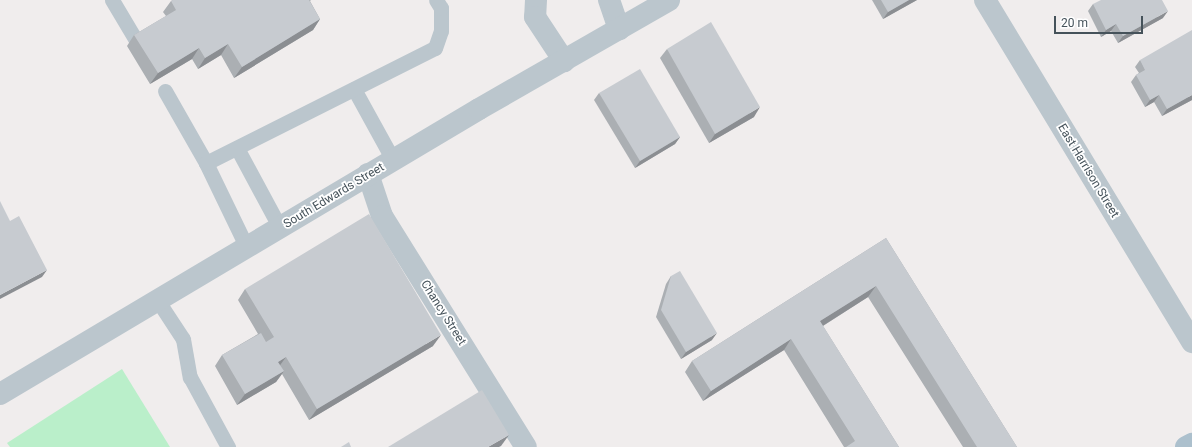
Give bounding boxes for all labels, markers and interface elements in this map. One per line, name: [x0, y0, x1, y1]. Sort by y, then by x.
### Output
scale bar: [1056, 8, 1145, 34]
text: 20 m: [1061, 16, 1088, 30]
street label: East Harrison Street: [1054, 121, 1122, 221]
street label: South Edwards Street: [281, 160, 387, 232]
street label: Chancy Street: [417, 278, 469, 348]

